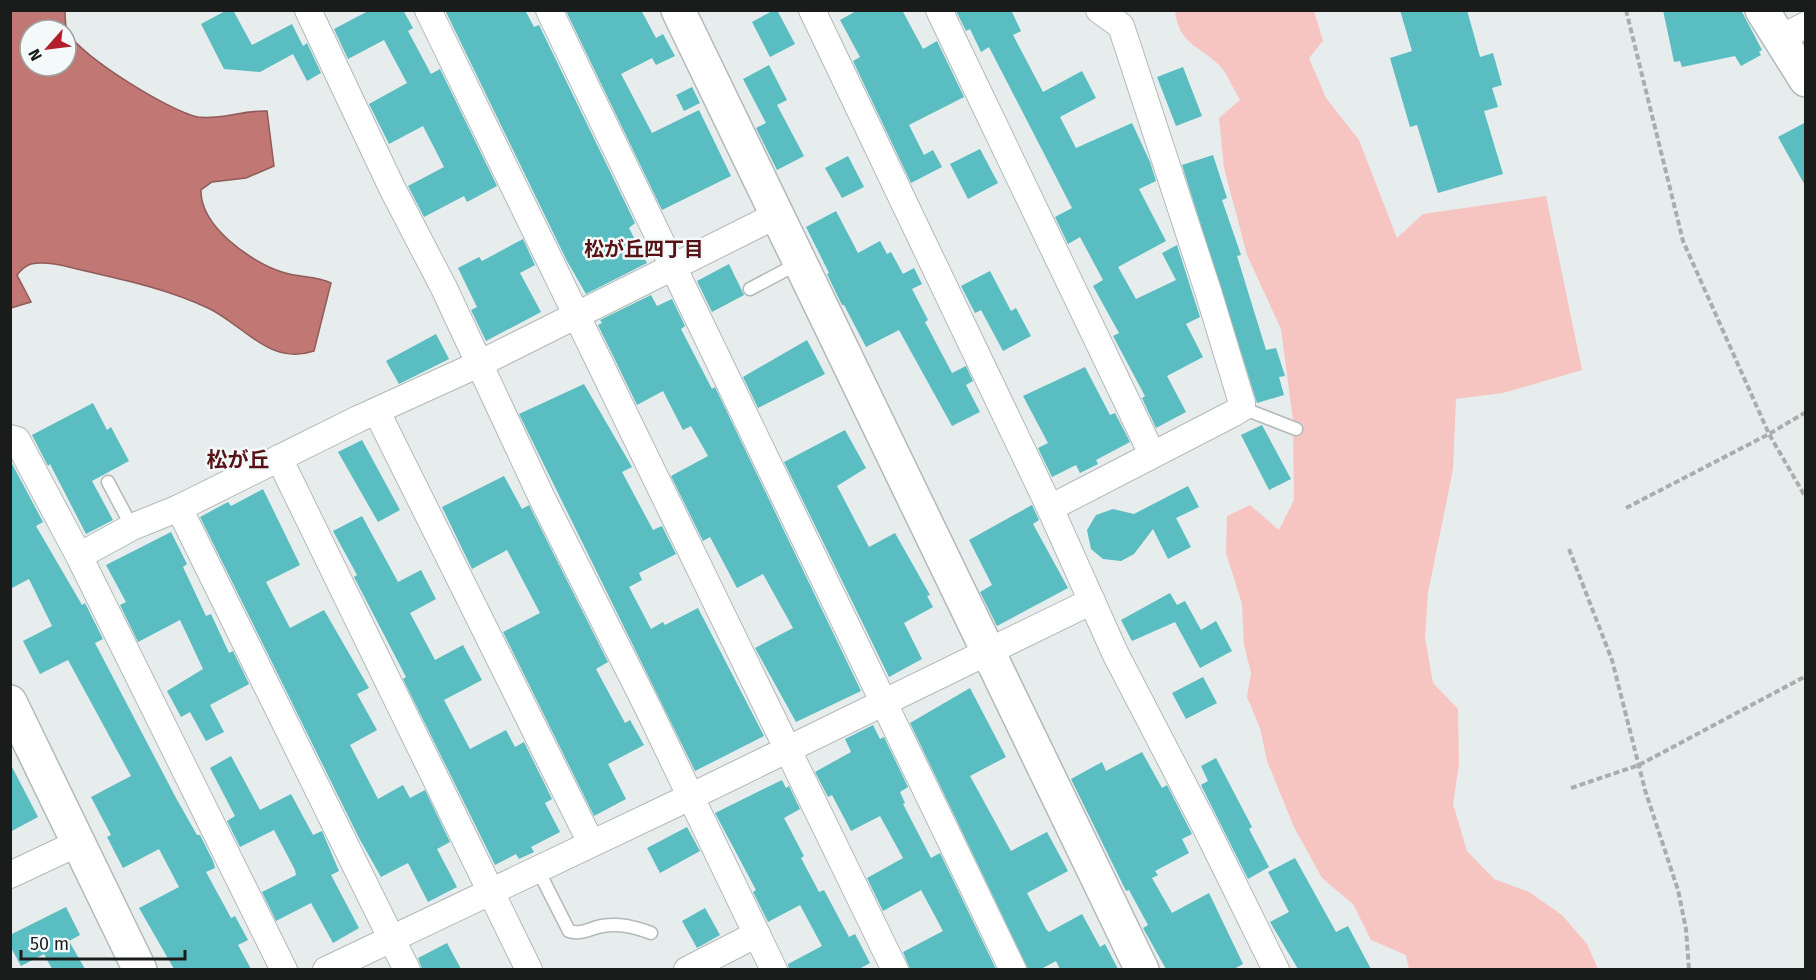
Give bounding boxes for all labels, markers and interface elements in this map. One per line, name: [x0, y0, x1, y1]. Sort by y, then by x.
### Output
north arrow: [18, 18, 78, 78]
text: N: [24, 46, 46, 64]
district label: 松が丘四丁目: [584, 237, 704, 261]
district label: 松が丘: [207, 447, 270, 473]
scale bar: [21, 923, 184, 961]
text: 50 m: [30, 933, 69, 955]

